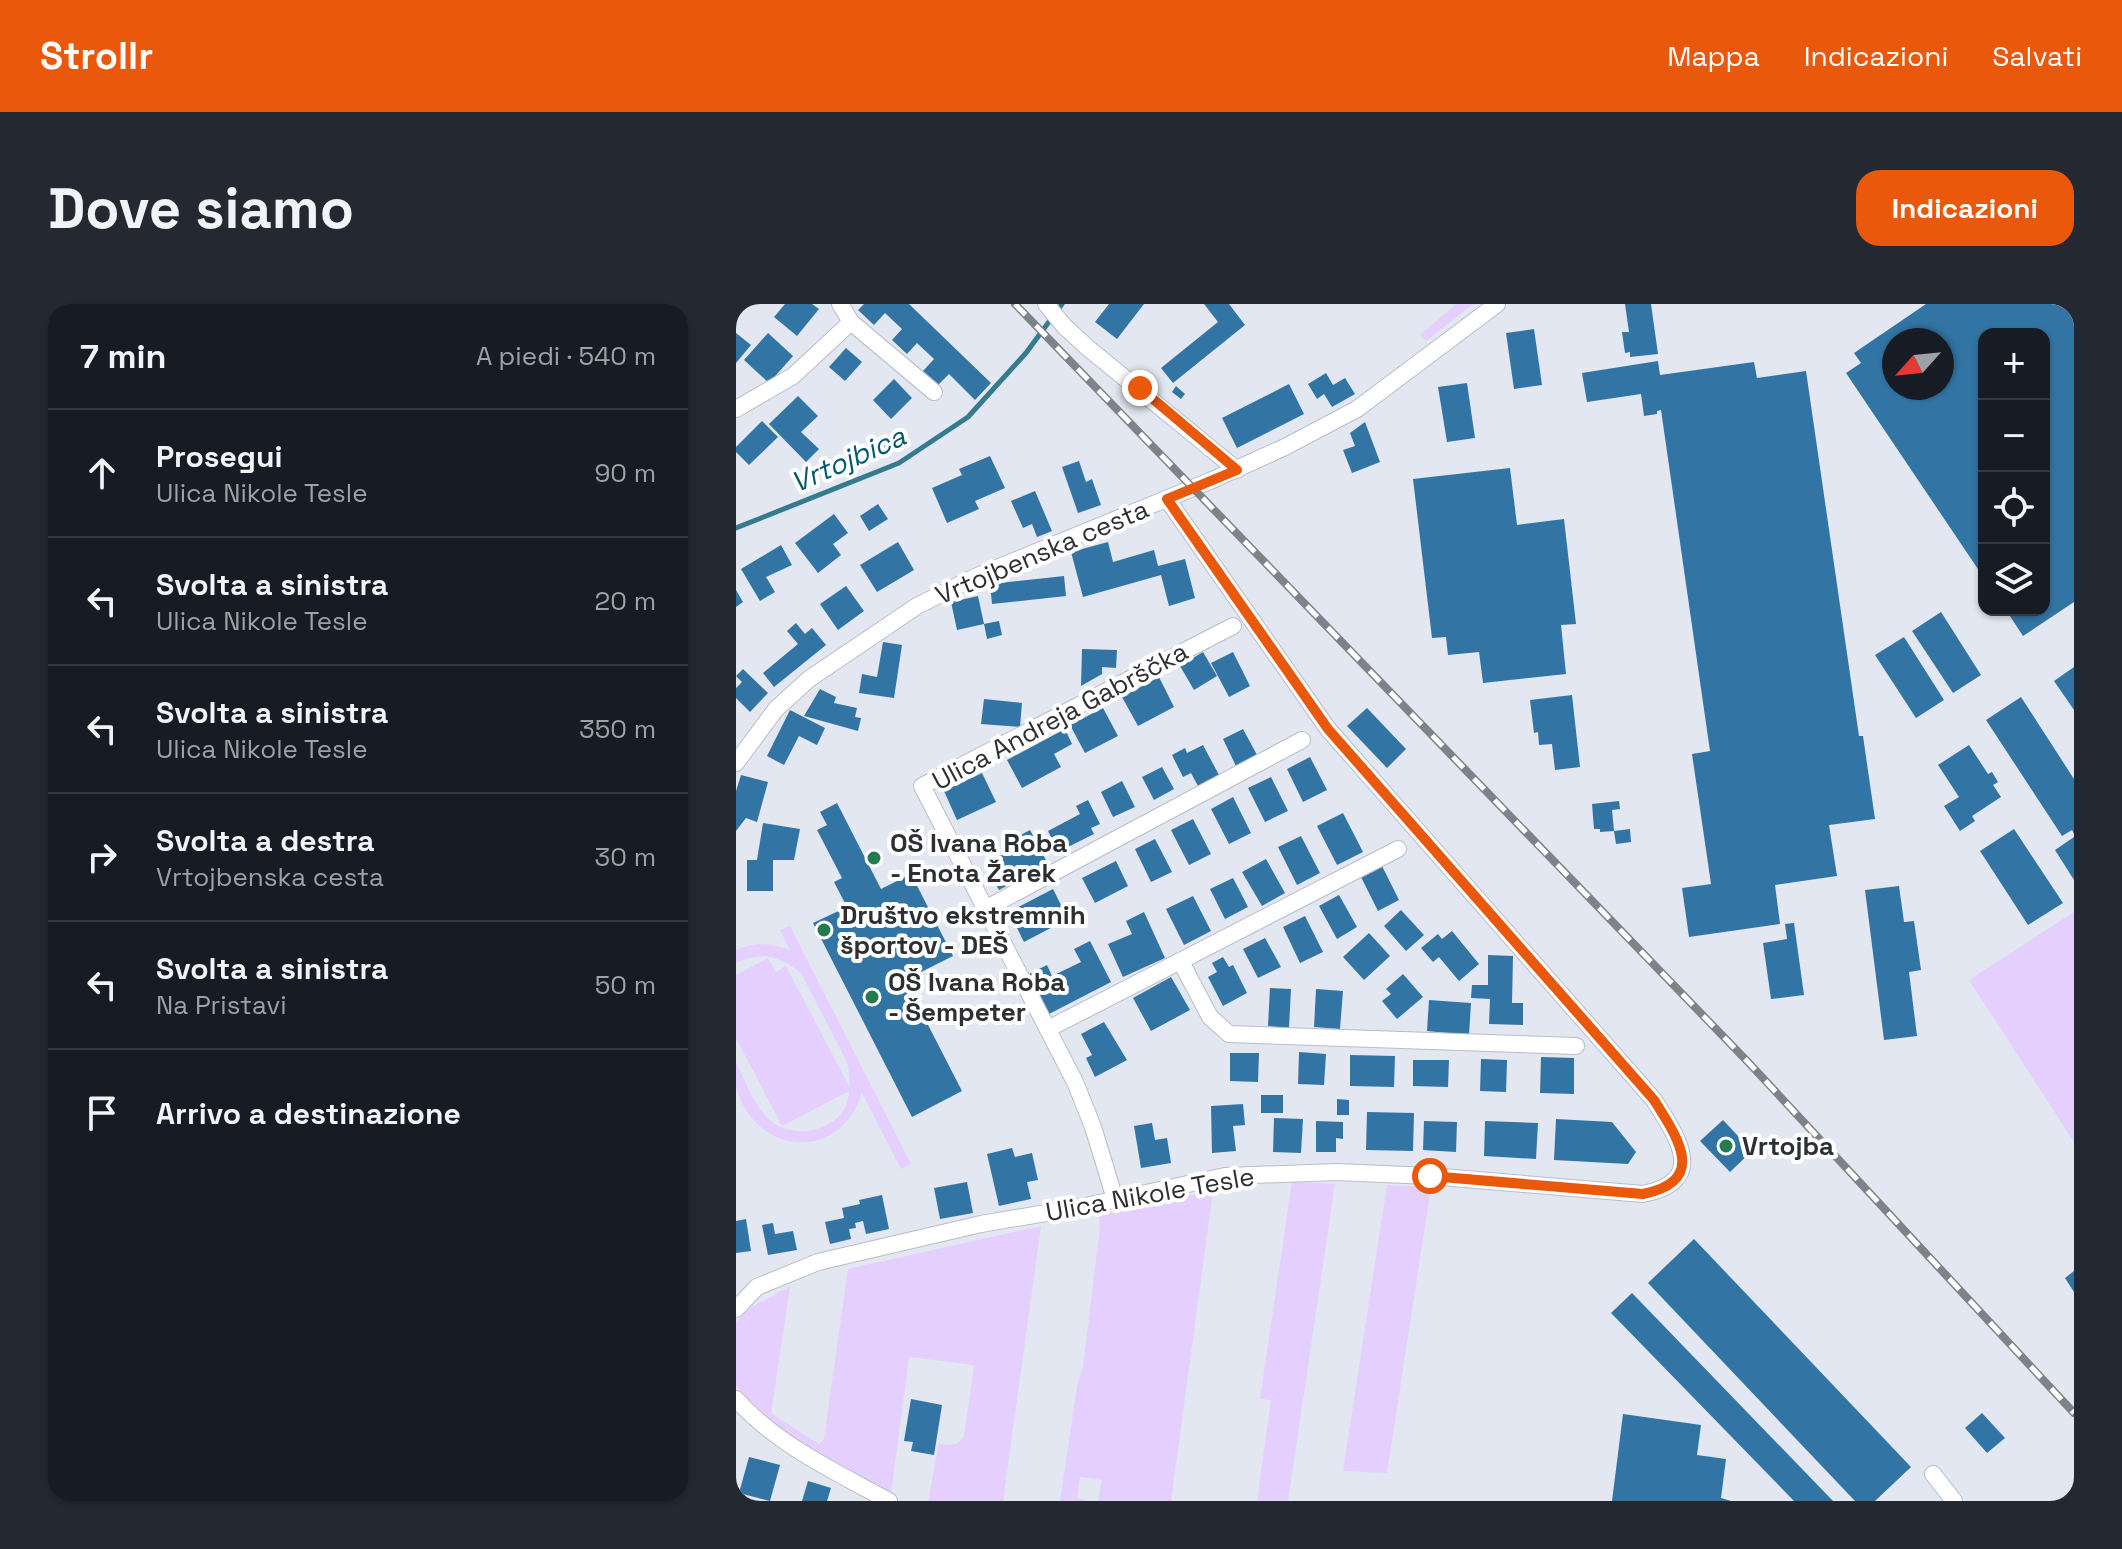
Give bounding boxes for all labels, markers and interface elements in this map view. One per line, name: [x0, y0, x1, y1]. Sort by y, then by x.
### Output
text: Strollr: [40, 32, 153, 80]
text: Mappa: [1667, 38, 1760, 74]
text: Indicazioni: [1804, 38, 1948, 74]
text: Salvati: [1992, 38, 2082, 74]
button: Indicazioni: [1856, 170, 2074, 246]
text: Dove siamo: [48, 173, 354, 244]
north arrow: [1882, 328, 1954, 400]
map controls: [1978, 328, 2050, 616]
button: +: [1978, 328, 2050, 400]
text: 7 min: [80, 335, 167, 378]
text: A piedi · 540 m: [476, 339, 656, 373]
route end: [1122, 370, 1158, 406]
button: −: [1978, 400, 2050, 472]
water label: Vrtojbica: [785, 417, 912, 500]
text: Prosegui: [156, 437, 282, 476]
icon: ahead: [80, 451, 124, 495]
text: 90 m: [594, 456, 656, 490]
button: locate: [1978, 472, 2050, 544]
text: Ulica Nikole Tesle: [156, 476, 368, 510]
street label: Vrtojbenska cesta: [930, 492, 1154, 612]
button: layers: [1978, 544, 2050, 616]
text: Svolta a sinistra: [156, 565, 388, 604]
icon: left: [80, 579, 124, 623]
text: 20 m: [595, 584, 656, 618]
text: Ulica Nikole Tesle: [156, 604, 368, 638]
street label: Ulica Andreja Gabrščka: [926, 634, 1194, 798]
text: Svolta a sinistra: [156, 693, 388, 732]
icon: left: [80, 707, 124, 751]
text: 350 m: [579, 712, 656, 746]
text: Ulica Nikole Tesle: [156, 732, 368, 766]
text: Svolta a destra: [156, 821, 375, 860]
place label: OŠ Ivana Roba - Enota Žarek: [890, 826, 1067, 890]
icon: right: [80, 835, 124, 879]
text: 30 m: [595, 840, 656, 874]
marker: OŠ Ivana Roba - Enota Žarek: [865, 849, 883, 867]
text: Vrtojbenska cesta: [156, 860, 384, 894]
place label: Društvo ekstremnih športov - DEŠ: [840, 898, 1086, 962]
marker: Društvo ekstremnih športov - DEŠ: [815, 921, 833, 939]
text: Svolta a sinistra: [156, 949, 388, 988]
icon: left: [80, 963, 124, 1007]
place label: OŠ Ivana Roba - Šempeter: [888, 965, 1065, 1029]
text: 50 m: [595, 968, 656, 1002]
text: Na Pristavi: [156, 988, 287, 1022]
marker: OŠ Ivana Roba - Šempeter: [863, 988, 881, 1006]
icon: arrive: [80, 1091, 124, 1135]
text: Arrivo a destinazione: [156, 1094, 461, 1133]
place label: Vrtojba: [1742, 1129, 1834, 1163]
marker: Vrtojba: [1717, 1137, 1735, 1155]
route start: [1412, 1158, 1448, 1194]
street label: Ulica Nikole Tesle: [1043, 1159, 1257, 1229]

